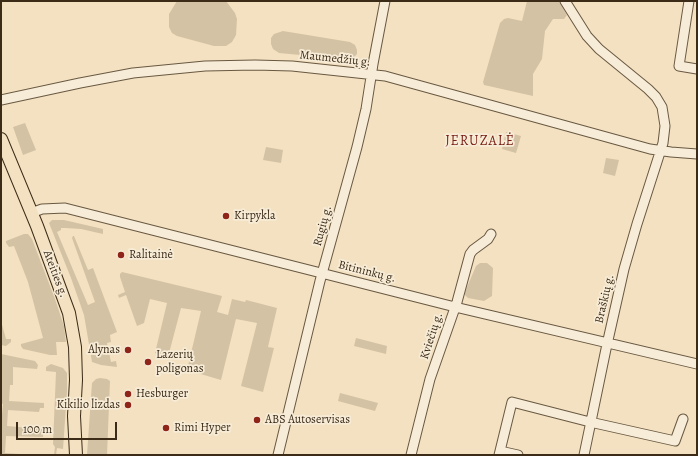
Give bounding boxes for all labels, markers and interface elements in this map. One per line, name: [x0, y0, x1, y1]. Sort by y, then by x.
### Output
street label: Maumedžių g.: [299, 48, 371, 70]
district label: JERUZALĖ: [445, 134, 515, 150]
street label: Rugių g.: [311, 204, 335, 248]
place label: Kirpykla: [234, 209, 275, 223]
marker: Kirpykla: [221, 211, 231, 221]
street label: Ateities g.: [39, 248, 71, 300]
place label: Ralitainė: [129, 248, 173, 262]
marker: Ralitainė: [116, 250, 126, 260]
street label: Bitininkų g.: [337, 258, 397, 286]
street label: Braškių g.: [592, 273, 618, 325]
street label: Kviečių g.: [418, 311, 446, 361]
place label: Alynas: [88, 343, 120, 357]
marker: Alynas: [123, 345, 133, 355]
place label: Lazerių poligonas: [156, 348, 204, 376]
marker: Lazerių poligonas: [143, 357, 153, 367]
place label: Hesburger: [136, 387, 188, 401]
marker: Hesburger: [123, 389, 133, 399]
place label: Kikilio lizdas: [56, 398, 120, 412]
marker: Kikilio lizdas: [123, 400, 133, 410]
place label: ABS Autoservisas: [265, 413, 350, 427]
scale bar: [18, 414, 119, 440]
marker: ABS Autoservisas: [252, 415, 262, 425]
text: 100 m: [23, 421, 52, 437]
place label: Rimi Hyper: [174, 421, 231, 435]
marker: Rimi Hyper: [161, 423, 171, 433]

